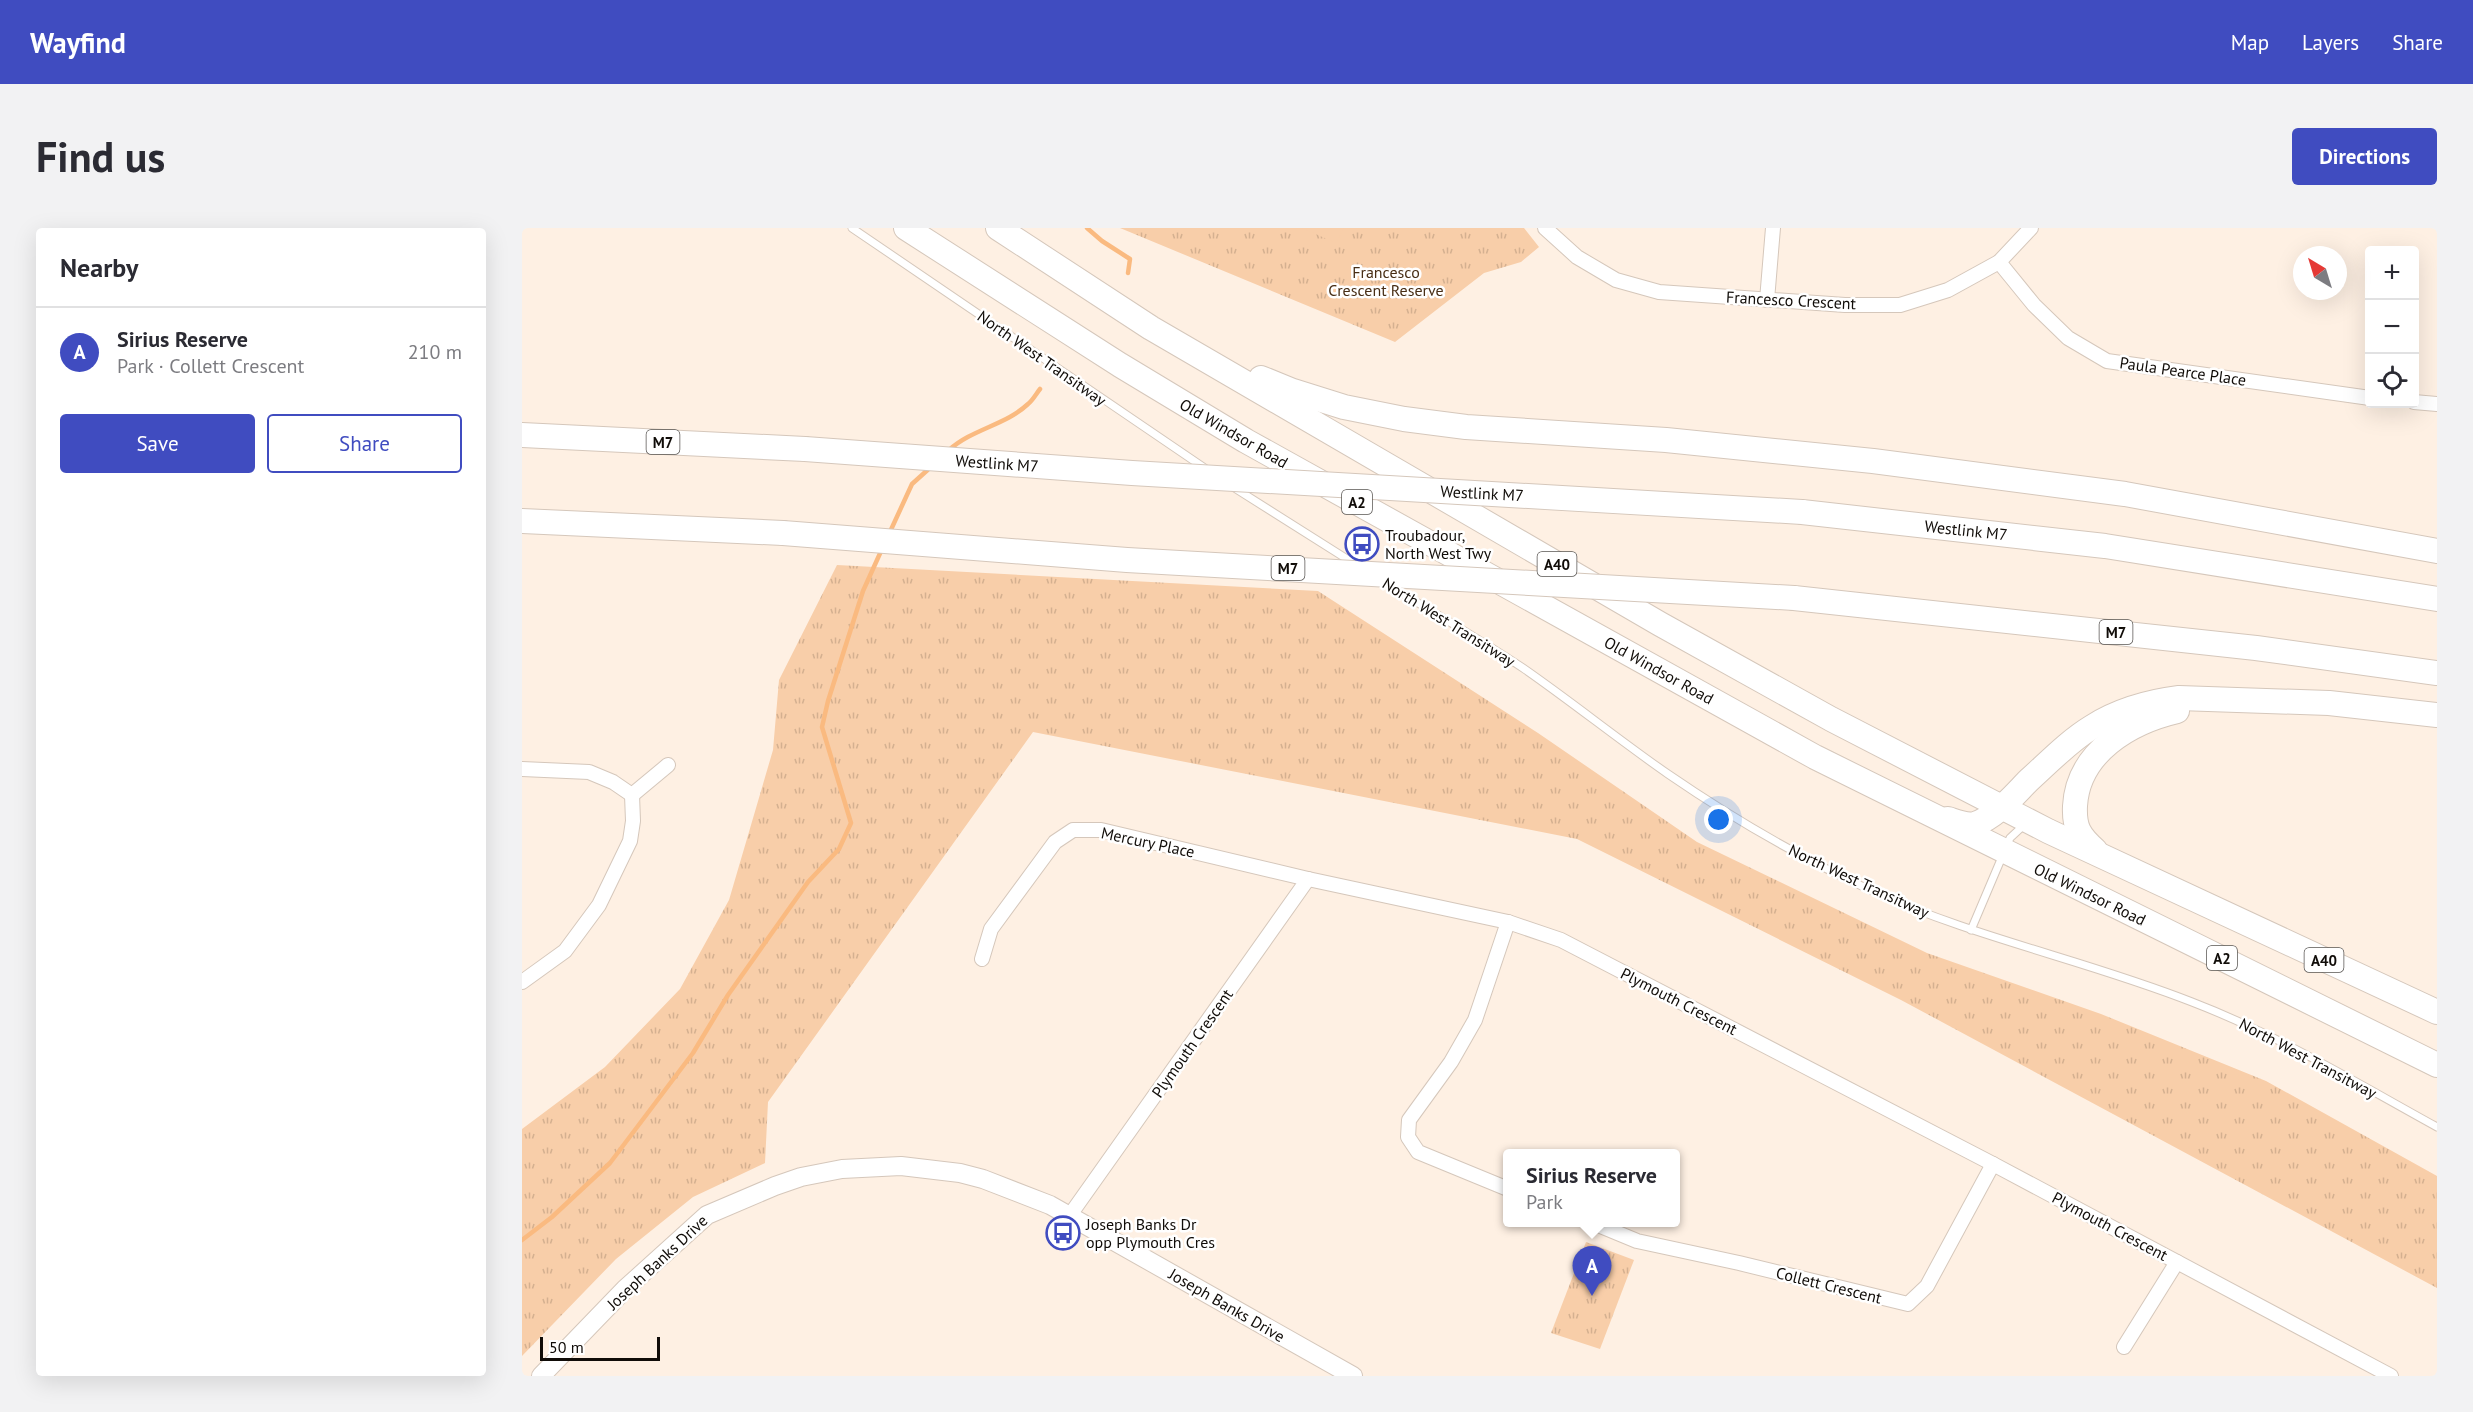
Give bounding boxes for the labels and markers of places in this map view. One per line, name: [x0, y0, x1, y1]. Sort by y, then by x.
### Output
place label: Troubadour, North West Twy: [1385, 525, 1492, 563]
bus stop icon: Troubadour, North West Twy: [1344, 526, 1380, 562]
place label: Joseph Banks Dr opp Plymouth Cres: [1085, 1214, 1215, 1252]
bus stop icon: Joseph Banks Dr opp Plymouth Cres: [1045, 1215, 1081, 1251]
pin: A: [1572, 1246, 1612, 1296]

